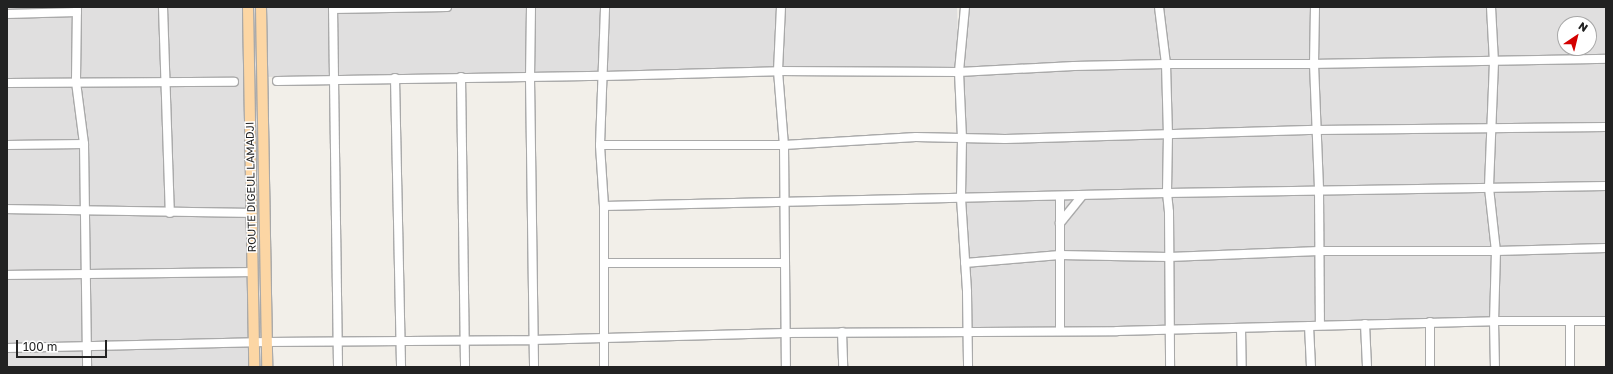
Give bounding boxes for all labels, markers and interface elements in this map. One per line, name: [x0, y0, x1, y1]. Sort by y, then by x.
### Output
north arrow: [1557, 16, 1597, 56]
text: N: [1576, 19, 1591, 34]
street label: ROUTE DIGEUL LAMADJI: [243, 122, 259, 252]
scale bar: [18, 332, 109, 358]
text: 100 m: [23, 339, 57, 354]

